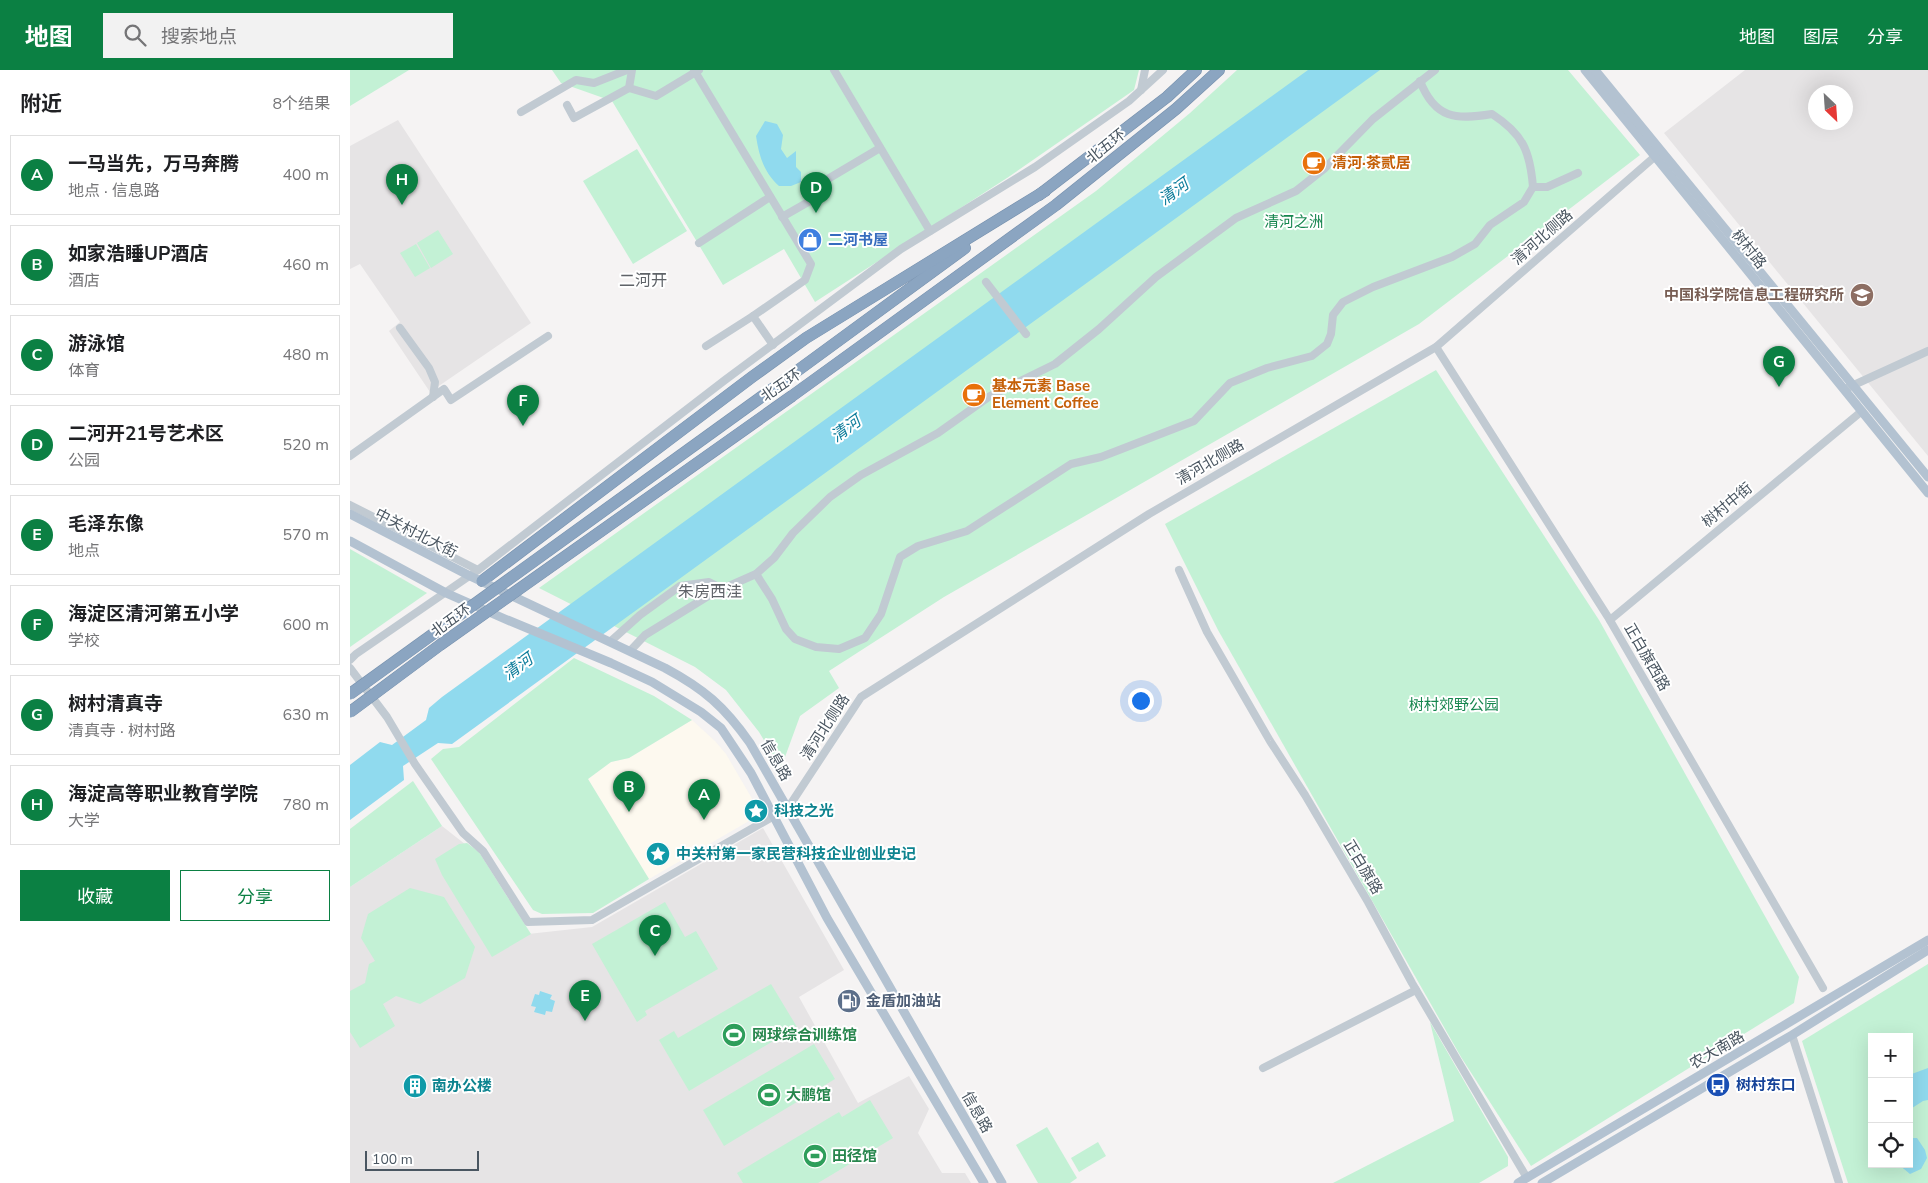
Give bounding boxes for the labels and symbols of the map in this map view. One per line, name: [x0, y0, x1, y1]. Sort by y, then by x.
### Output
north arrow: [1808, 85, 1853, 130]
street label: 北五环: [1082, 124, 1130, 168]
cafe icon: 清河·茶贰居: [1301, 150, 1327, 176]
place label: 清河·茶贰居: [1332, 153, 1411, 173]
pin: H: [386, 164, 418, 205]
pin: D: [800, 172, 832, 213]
water label: 清河: [1155, 172, 1196, 210]
street label: 清河北侧路: [1507, 205, 1577, 269]
park label: 清河之洲: [1264, 212, 1324, 232]
street label: 树村路: [1727, 225, 1771, 273]
shop icon: 二河书屋: [797, 227, 823, 253]
place label: 二河书屋: [828, 230, 888, 250]
district label: 二河开: [619, 270, 667, 292]
school or university icon: 中国科学院信息工程研究所: [1849, 282, 1875, 308]
place label: 中国科学院信息工程研究所: [1664, 285, 1844, 305]
pin: G: [1763, 346, 1795, 387]
street label: 北五环: [757, 364, 805, 406]
place label: 基本元素 Base Element Coffee: [992, 376, 1099, 413]
cafe icon: 基本元素 Base Element Coffee: [961, 382, 987, 408]
pin: F: [507, 385, 539, 426]
water label: 清河: [827, 409, 868, 447]
street label: 清河北侧路: [1173, 435, 1247, 489]
street label: 树村中街: [1698, 478, 1756, 532]
street label: 中关村北大街: [371, 504, 461, 562]
district label: 朱房西洼: [678, 581, 742, 603]
street label: 北五环: [427, 599, 475, 641]
street label: 正白旗西路: [1620, 620, 1674, 694]
water label: 清河: [499, 647, 540, 685]
your location: [1128, 688, 1154, 714]
street label: 清河北侧路: [796, 690, 854, 764]
park label: 树村郊野公园: [1409, 695, 1499, 715]
street label: 信息路: [756, 736, 796, 784]
pin: B: [613, 771, 645, 812]
pin: A: [688, 779, 720, 820]
place icon: 科技之光: [743, 798, 769, 824]
place label: 科技之光: [774, 801, 834, 821]
street label: 正白旗路: [1339, 836, 1387, 898]
place icon: 中关村第一家民营科技企业创业史记: [645, 841, 671, 867]
place label: 中关村第一家民营科技企业创业史记: [676, 844, 916, 864]
pin: C: [639, 915, 671, 956]
pin: E: [569, 980, 601, 1021]
fuel station icon: 金盾加油站: [836, 988, 862, 1014]
place label: 金盾加油站: [866, 991, 941, 1011]
sports icon: 网球综合训练馆: [721, 1022, 747, 1048]
place label: 网球综合训练馆: [752, 1025, 857, 1045]
street label: 农大南路: [1686, 1026, 1748, 1074]
bus stop icon: 树村东口: [1705, 1072, 1731, 1098]
building icon: 南办公楼: [402, 1073, 428, 1099]
place label: 树村东口: [1736, 1075, 1796, 1095]
place label: 南办公楼: [432, 1076, 492, 1096]
sports icon: 大鹏馆: [756, 1082, 782, 1108]
place label: 大鹏馆: [786, 1085, 831, 1105]
street label: 信息路: [957, 1088, 997, 1136]
sports icon: 田径馆: [802, 1143, 828, 1169]
place label: 田径馆: [832, 1146, 877, 1166]
scale bar: [365, 1148, 479, 1171]

